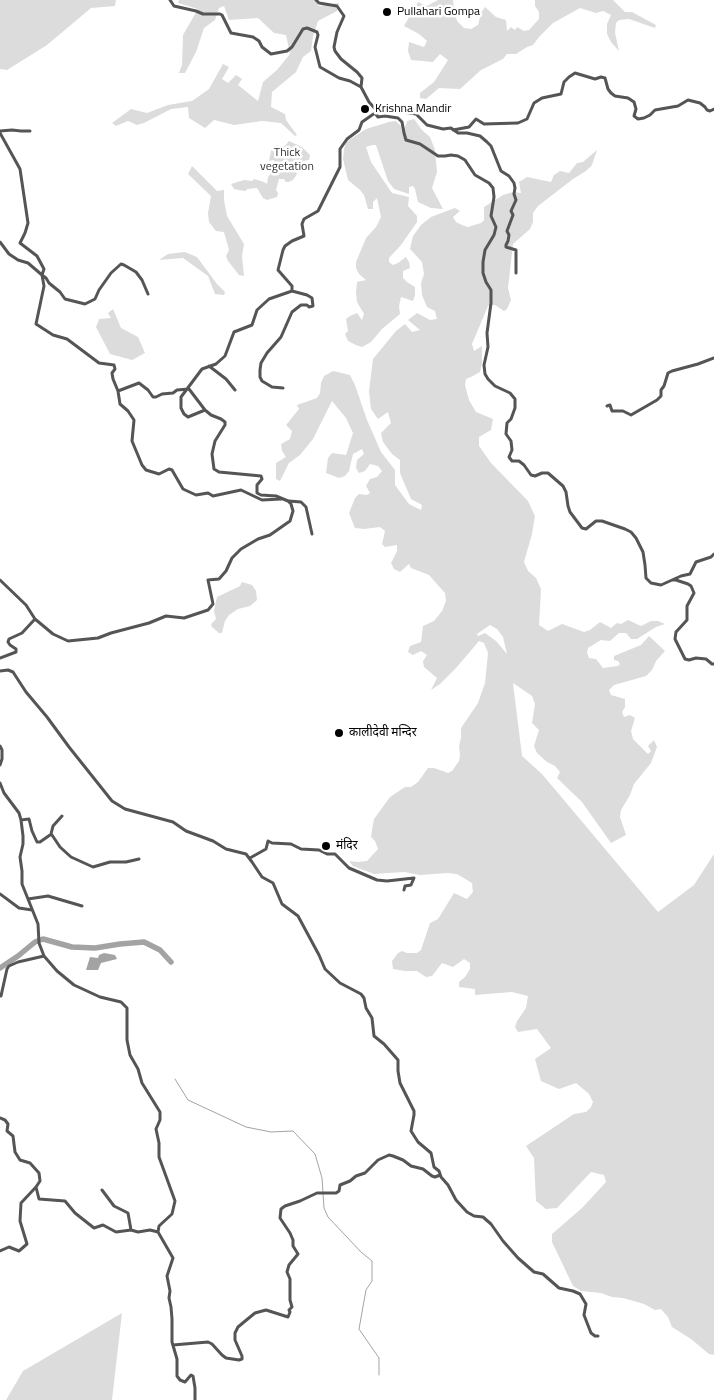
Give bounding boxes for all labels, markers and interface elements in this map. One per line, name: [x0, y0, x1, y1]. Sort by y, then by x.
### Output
place label: Pullahari Gompa: [397, 5, 480, 19]
marker: Pullahari Gompa: [381, 6, 393, 18]
place label: Krishna Mandir: [375, 102, 451, 116]
marker: Krishna Mandir: [359, 103, 371, 115]
park label: Thick vegetation: [260, 146, 314, 174]
place label: कालीदेवी मन्दिर: [349, 726, 417, 740]
marker: कालीदेवी मन्दिर: [333, 727, 345, 739]
place label: मंदिर: [336, 839, 358, 853]
marker: मंदिर: [320, 840, 332, 852]

